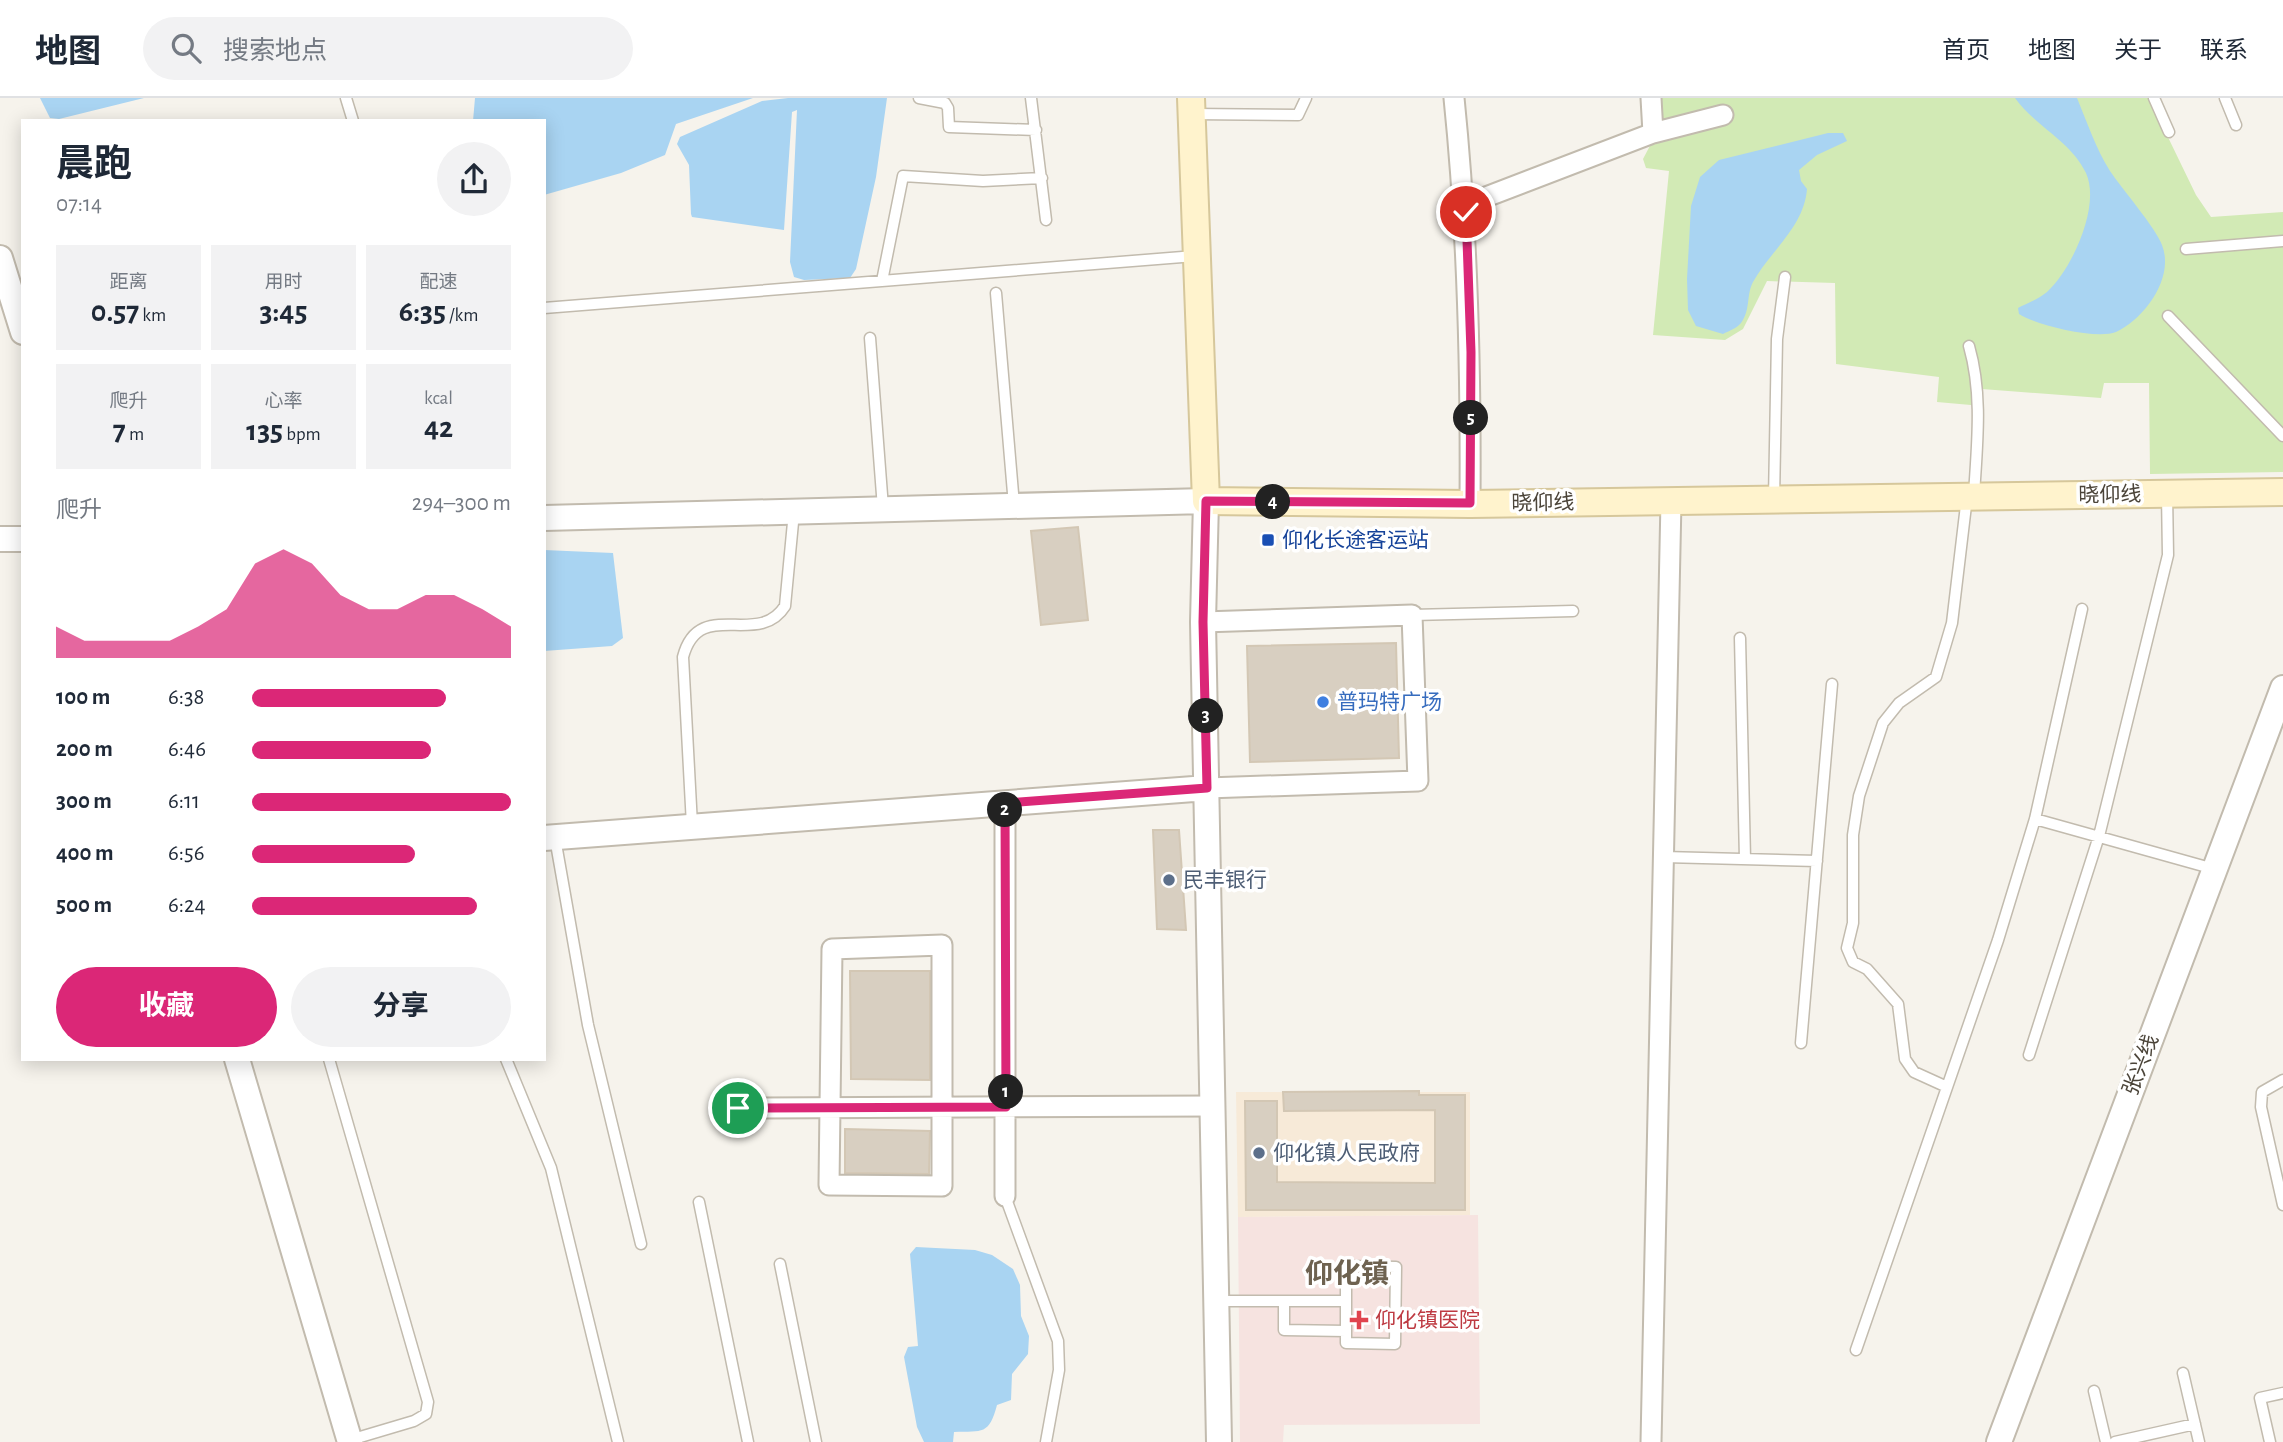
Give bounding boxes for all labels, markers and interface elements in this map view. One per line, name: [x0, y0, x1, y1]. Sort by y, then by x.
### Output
search box: [143, 17, 633, 80]
icon: search: [167, 29, 205, 67]
text: 地图: [35, 36, 101, 69]
text: 搜索地点: [223, 38, 327, 64]
text: 首页: [1942, 39, 1990, 63]
text: 地图: [2028, 39, 2076, 63]
text: 关于: [2114, 39, 2162, 63]
text: 联系: [2200, 39, 2248, 63]
button: share: [437, 142, 511, 216]
text: 晨跑: [56, 146, 132, 184]
pin: [1436, 182, 1496, 242]
text: 07:14: [56, 193, 102, 216]
icon: check: [1447, 193, 1485, 231]
text: 距离: [109, 273, 148, 292]
text: 用时: [264, 273, 303, 292]
text: 配速: [419, 273, 458, 292]
text: 0.57: [91, 297, 139, 327]
text: 3:45: [260, 297, 307, 327]
text: 6:35: [399, 297, 446, 327]
text: km: [139, 306, 166, 325]
text: /km: [446, 306, 478, 325]
text: kcal: [424, 389, 453, 408]
text: 爬升: [109, 392, 148, 411]
text: 心率: [264, 392, 303, 411]
pin: 5: [1454, 400, 1488, 436]
text: 5: [1466, 408, 1475, 427]
text: 42: [424, 413, 453, 443]
text: 7: [113, 416, 126, 446]
text: 135: [246, 416, 283, 446]
text: m: [126, 425, 144, 444]
text: bpm: [283, 425, 321, 444]
street label: 晓仰线: [2078, 483, 2142, 506]
pin: 4: [1256, 484, 1290, 520]
street label: 晓仰线: [1511, 491, 1575, 514]
text: 294–300 m: [412, 492, 511, 515]
text: 4: [1268, 492, 1277, 511]
text: 爬升: [56, 499, 102, 522]
place label: 仰化长途客运站: [1282, 528, 1429, 551]
marker: 仰化长途客运站: [1260, 532, 1276, 548]
text: 100 m: [56, 686, 110, 709]
text: 6:38: [168, 686, 204, 709]
place label: 普玛特广场: [1337, 691, 1442, 713]
marker: 普玛特广场: [1315, 694, 1331, 710]
pin: 3: [1188, 698, 1224, 734]
text: 3: [1201, 706, 1210, 725]
text: 200 m: [56, 738, 113, 761]
text: 6:46: [168, 738, 206, 761]
text: 300 m: [56, 790, 112, 813]
text: 6:11: [168, 790, 200, 813]
pin: 2: [988, 792, 1023, 828]
text: 2: [1000, 800, 1009, 819]
text: 400 m: [56, 842, 114, 865]
text: 6:56: [168, 842, 205, 865]
place label: 民丰银行: [1183, 869, 1267, 891]
marker: 民丰银行: [1161, 872, 1177, 888]
text: 500 m: [56, 894, 112, 917]
text: 6:24: [168, 894, 206, 917]
button: 收藏: [56, 967, 277, 1047]
button: 分享: [291, 967, 511, 1047]
street label: 张兴线: [2119, 1031, 2162, 1098]
pin: 1: [988, 1074, 1024, 1110]
pin: [708, 1078, 768, 1138]
text: 1: [1002, 1082, 1009, 1101]
icon: arrive: [719, 1089, 757, 1127]
place label: 仰化镇人民政府: [1273, 1142, 1420, 1164]
marker: 仰化镇人民政府: [1251, 1145, 1267, 1161]
district label: 仰化镇: [1305, 1259, 1389, 1289]
place label: 仰化镇医院: [1375, 1309, 1480, 1331]
marker: 仰化镇医院: [1349, 1310, 1369, 1330]

